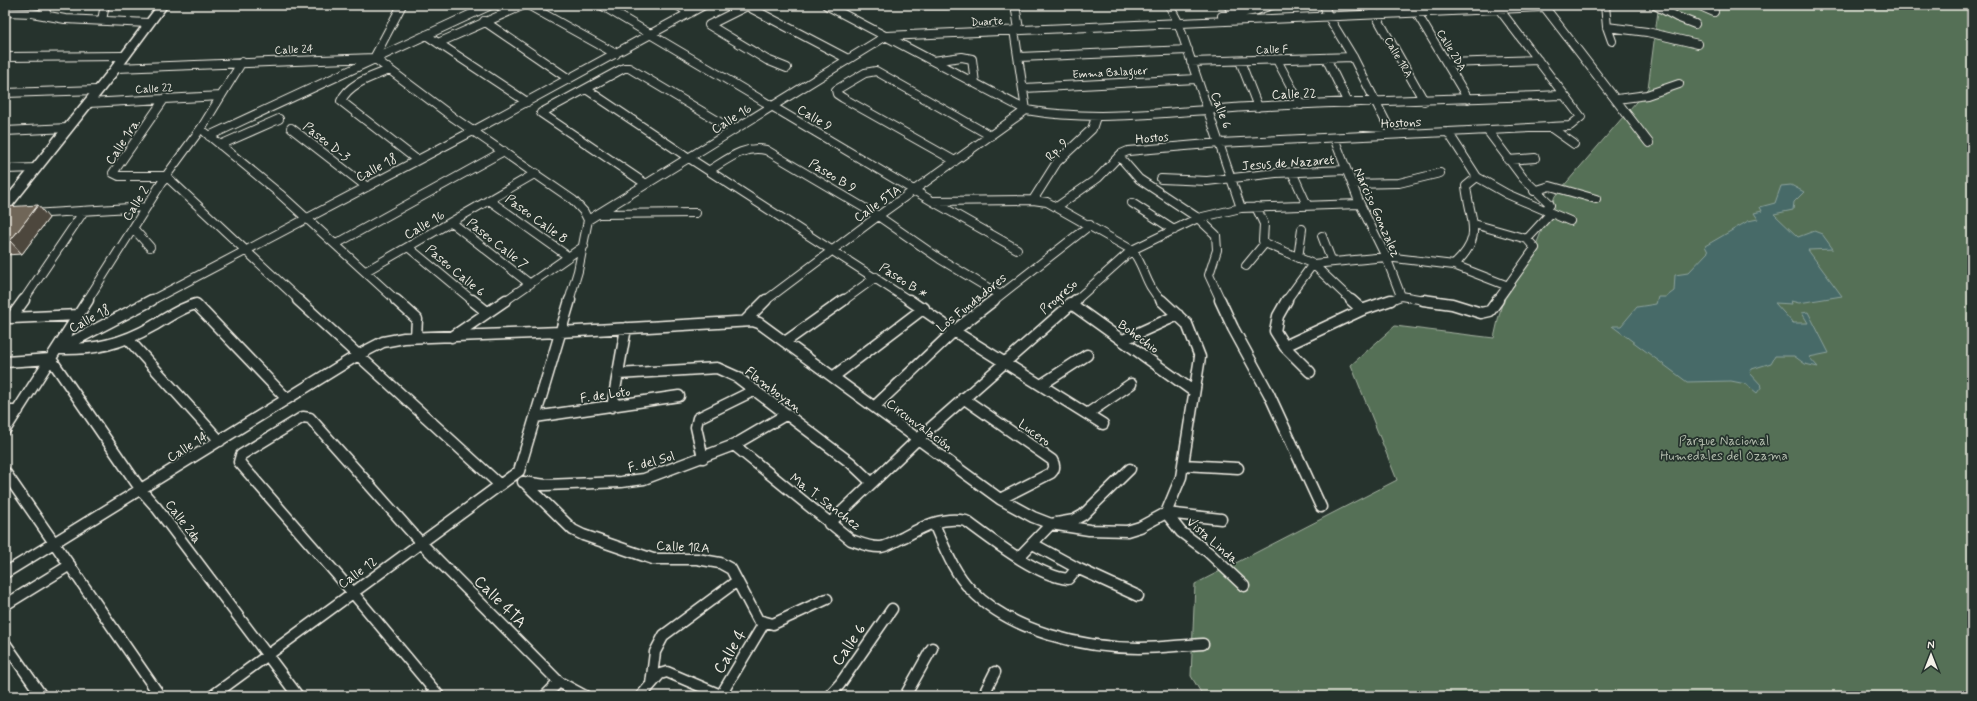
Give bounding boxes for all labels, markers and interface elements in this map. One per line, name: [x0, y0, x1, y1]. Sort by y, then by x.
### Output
street label: Duarte: [970, 14, 1004, 30]
street label: Calle 2DA: [1433, 27, 1469, 74]
street label: Calle 1RA: [1381, 34, 1415, 81]
street label: Calle 24: [274, 42, 314, 58]
street label: Calle F: [1256, 42, 1289, 58]
street label: Emma Balaguer: [1072, 64, 1149, 84]
street label: Calle 22: [135, 81, 173, 97]
street label: Calle 22: [1271, 85, 1317, 104]
street label: Calle 6: [1206, 90, 1235, 132]
street label: Calle 16: [708, 100, 755, 138]
street label: Calle 9: [794, 101, 835, 135]
street label: Hostons: [1380, 114, 1422, 133]
street label: Calle 1ra.: [102, 115, 145, 168]
street label: Paseo D-3: [299, 119, 353, 166]
street label: Hostos: [1135, 129, 1170, 148]
street label: Rp. 9: [1042, 135, 1072, 165]
street label: Calle 18: [353, 150, 400, 186]
street label: Jesus de Nazaret: [1241, 152, 1335, 175]
street label: Paseo B 9: [805, 156, 859, 197]
street label: Narciso Gonzalez: [1349, 165, 1404, 260]
street label: Calle 5TA: [851, 182, 905, 227]
street label: Calle 2: [119, 183, 154, 224]
street label: Paseo Calle 8: [502, 191, 571, 248]
street label: Calle 16: [401, 207, 448, 244]
street label: Paseo Calle 7: [463, 215, 531, 274]
street label: Paseo Calle 6: [422, 241, 488, 301]
street label: Paseo B *: [876, 259, 930, 303]
street label: Los Fundadores: [933, 270, 1011, 337]
street label: Progreso: [1036, 276, 1082, 318]
street label: Calle 18: [66, 301, 113, 337]
street label: Bohechio: [1114, 316, 1162, 358]
street label: Flamboyan: [741, 363, 805, 417]
street label: F. de Loto: [579, 384, 631, 407]
street label: Circunvalación: [882, 395, 956, 455]
street label: Lucero: [1015, 416, 1054, 450]
street label: Calle 14: [164, 428, 212, 466]
park label: Parque Nacional Humedales del Ozama: [1660, 433, 1788, 465]
street label: F. del Sol: [626, 448, 677, 477]
street label: Ma. T. Sanchez: [786, 470, 865, 535]
street label: Calle 2da: [161, 497, 205, 547]
street label: Vista Linda: [1183, 514, 1242, 568]
street label: Calle 1RA: [656, 538, 710, 557]
street label: Calle 12: [335, 553, 381, 593]
street label: Calle 4TA: [469, 571, 531, 633]
street label: Calle 6: [827, 620, 871, 670]
street label: Calle 4: [709, 626, 752, 678]
north arrow: [1911, 635, 1951, 675]
text: N: [1927, 639, 1935, 653]

